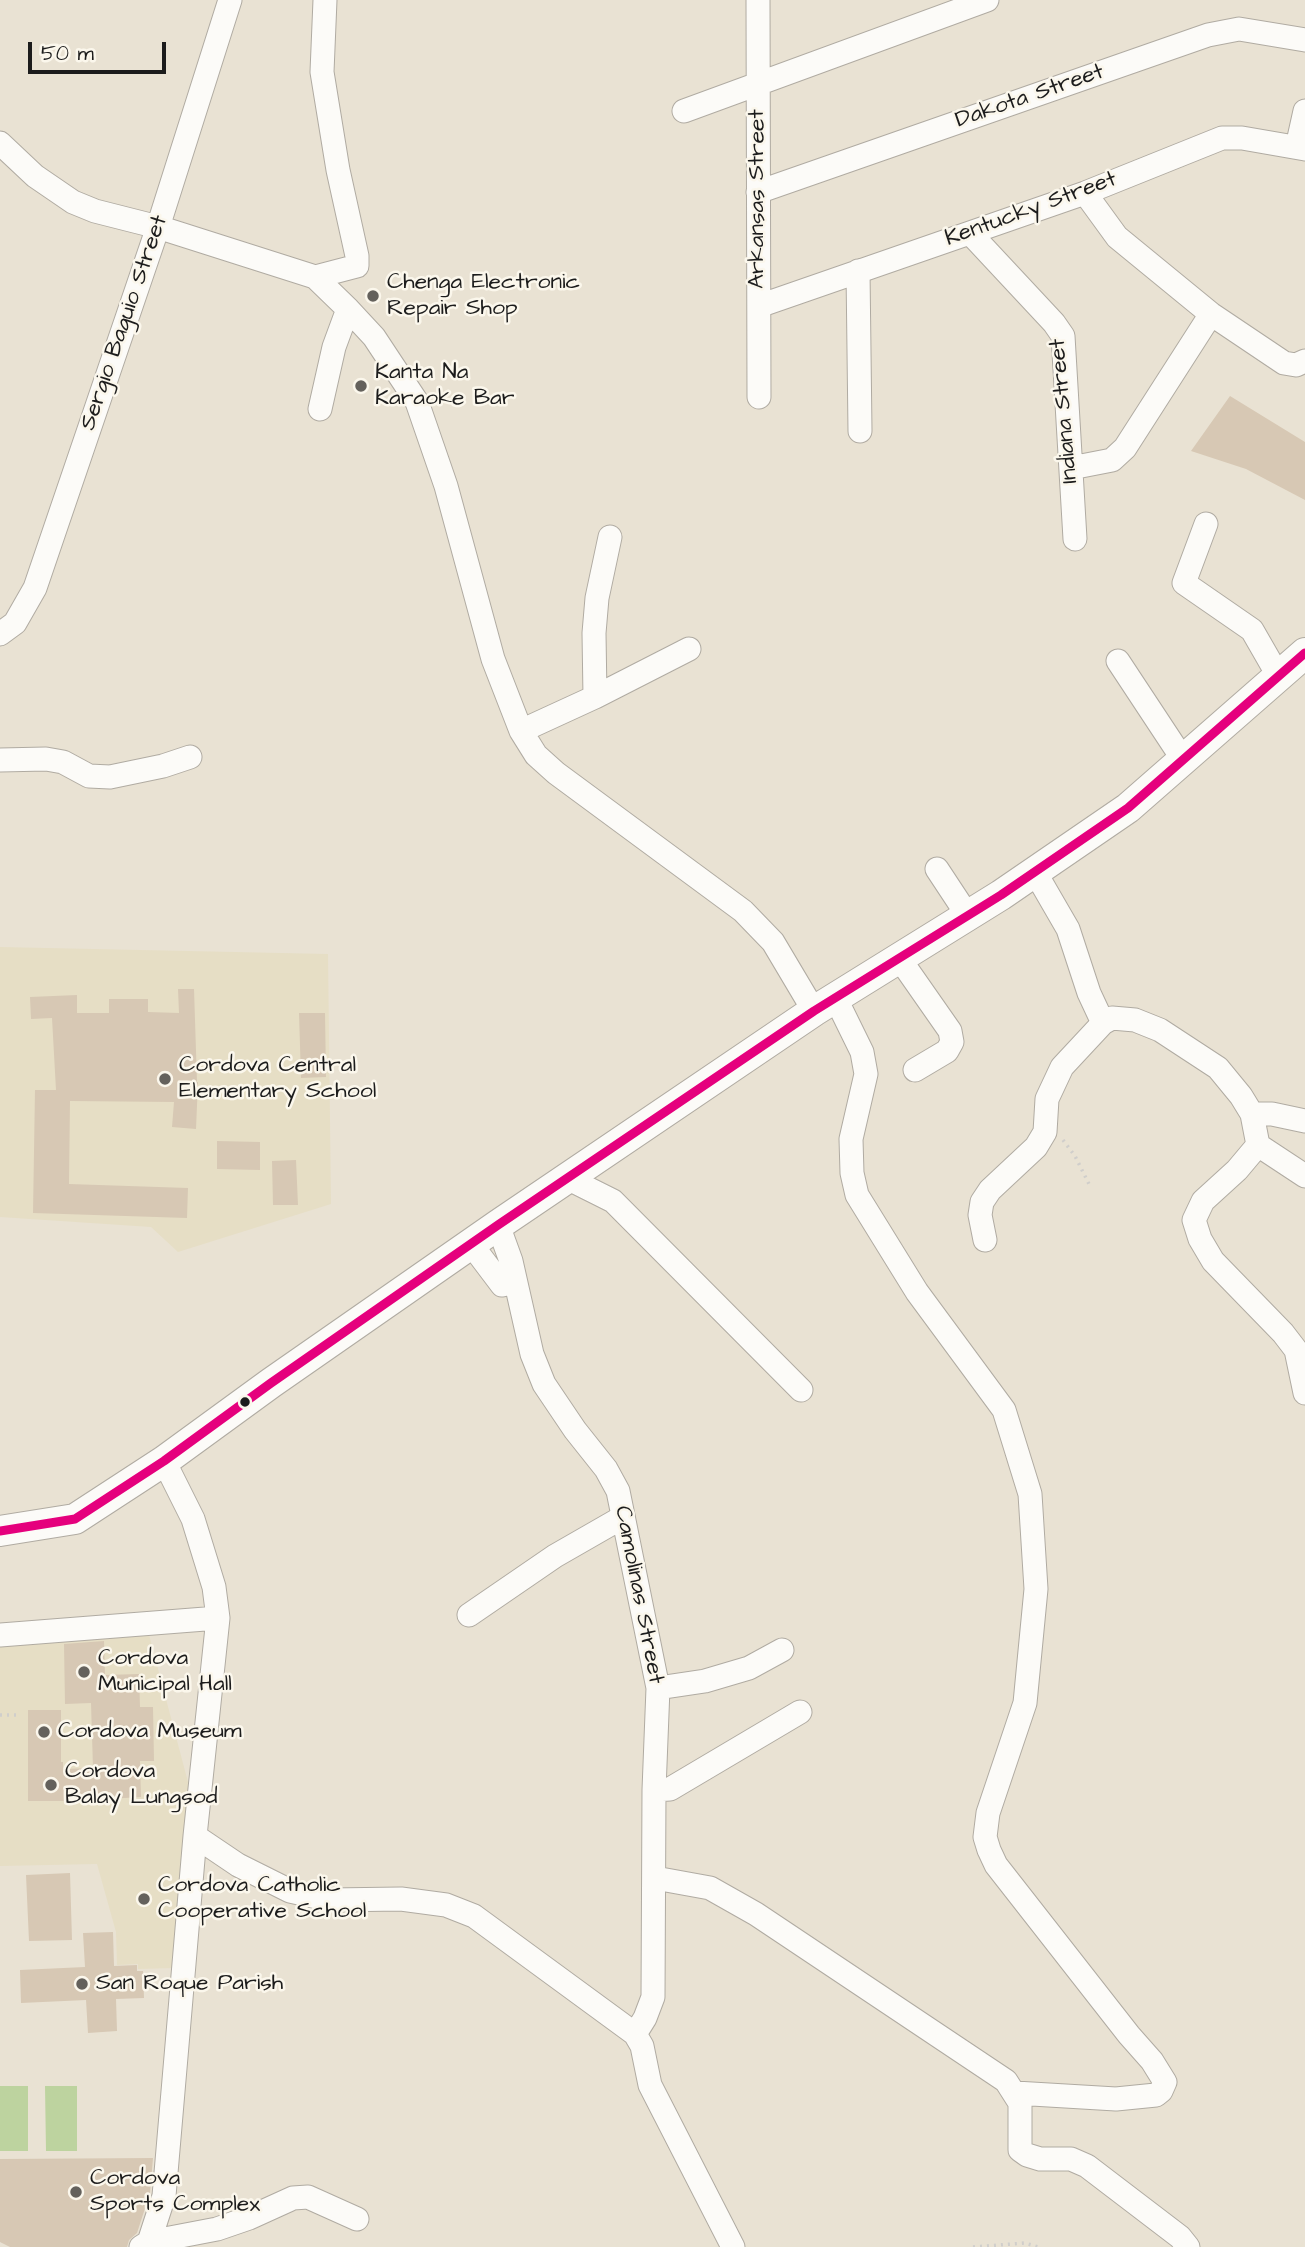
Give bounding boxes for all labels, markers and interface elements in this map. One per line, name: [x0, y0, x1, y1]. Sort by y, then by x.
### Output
scale bar: [32, 28, 170, 72]
text: 50 m: [41, 39, 94, 68]
street label: Dakota Street: [952, 59, 1108, 135]
street label: Arkansas Street: [744, 109, 772, 289]
street label: Kentucky Street: [942, 166, 1120, 254]
street label: Sergio Baguio Street: [75, 212, 175, 434]
place label: Chenga Electronic Repair Shop: [387, 269, 580, 323]
marker: Chenga Electronic Repair Shop: [365, 288, 381, 304]
street label: Indiana Street: [1045, 337, 1085, 485]
place label: Kanta Na Karaoke Bar: [375, 359, 514, 413]
marker: Kanta Na Karaoke Bar: [353, 378, 369, 394]
place label: Cordova Central Elementary School: [179, 1052, 376, 1106]
marker: Cordova Central Elementary School: [157, 1071, 173, 1087]
unlabelled marker: [238, 1395, 252, 1409]
street label: Camolinas Street: [607, 1504, 669, 1686]
place label: Cordova Municipal Hall: [98, 1645, 232, 1699]
marker: Cordova Municipal Hall: [76, 1664, 92, 1680]
place label: Cordova Museum: [58, 1718, 242, 1746]
marker: Cordova Museum: [36, 1724, 52, 1740]
place label: Cordova Balay Lungsod: [65, 1758, 217, 1812]
marker: Cordova Balay Lungsod: [43, 1777, 59, 1793]
place label: Cordova Catholic Cooperative School: [158, 1872, 366, 1926]
marker: Cordova Catholic Cooperative School: [136, 1891, 152, 1907]
place label: San Roque Parish: [96, 1970, 283, 1998]
marker: San Roque Parish: [74, 1976, 90, 1992]
place label: Cordova Sports Complex: [90, 2165, 260, 2219]
marker: Cordova Sports Complex: [68, 2184, 84, 2200]

